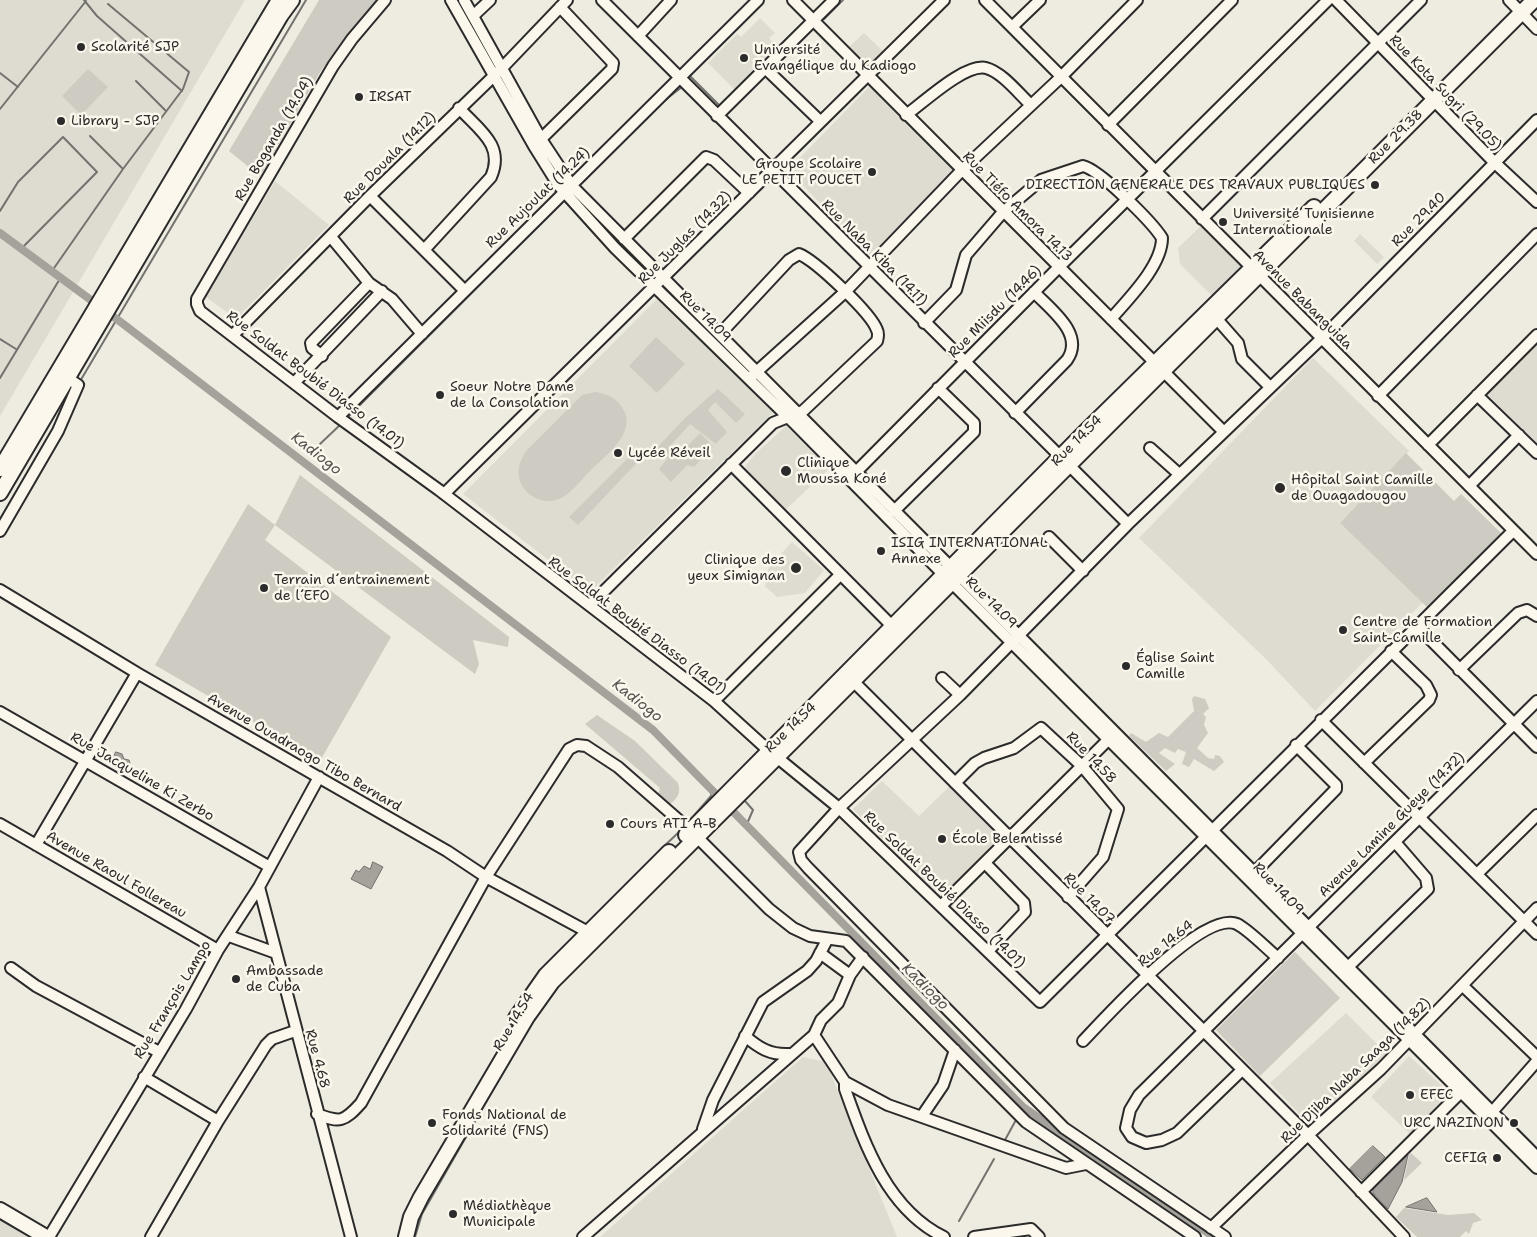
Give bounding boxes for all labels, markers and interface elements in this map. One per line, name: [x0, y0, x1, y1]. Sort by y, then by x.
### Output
street label: Rue Kota Sugri (29.05): [1385, 32, 1505, 154]
place label: Scolarité SJP: [91, 39, 179, 55]
marker: Scolarité SJP: [75, 41, 87, 53]
place label: Université Evangélique du Kadiogo: [754, 42, 916, 74]
marker: Université Evangélique du Kadiogo: [738, 52, 750, 64]
street label: Rue Boganda (14.04): [232, 74, 316, 204]
place label: IRSAT: [369, 89, 412, 105]
marker: IRSAT: [353, 91, 365, 103]
street label: Rue 29.38: [1365, 106, 1427, 168]
street label: Rue Douala (14.12): [341, 109, 439, 207]
place label: Library - SJP: [71, 113, 159, 129]
marker: Library - SJP: [55, 115, 67, 127]
street label: Rue Aujoulat (14.24): [483, 144, 593, 252]
street label: Rue Tiéfo Amora 14.13: [959, 149, 1075, 265]
place label: Groupe Scolaire LE PETIT POUCET: [742, 156, 862, 188]
marker: Groupe Scolaire LE PETIT POUCET: [866, 166, 878, 178]
place label: DIRECTION GENERALE DES TRAVAUX PUBLIQUES: [1026, 177, 1365, 193]
marker: DIRECTION GENERALE DES TRAVAUX PUBLIQUES: [1369, 179, 1381, 191]
street label: Rue Juglas (14.32): [635, 188, 735, 288]
street label: Rue 29.40: [1388, 189, 1450, 251]
street label: Rue Naba Kiba (14.11): [818, 197, 930, 309]
place label: Université Tunisienne Internationale: [1233, 206, 1375, 238]
marker: Université Tunisienne Internationale: [1217, 216, 1229, 228]
street label: Avenue Babanguida: [1249, 247, 1355, 353]
street label: Rue Miisdu (14.46): [945, 262, 1045, 362]
street label: Rue 14.09: [676, 288, 734, 346]
street label: Rue Soldat Boubié Diasso (14.01): [223, 308, 407, 452]
place label: Soeur Notre Dame de la Consolation: [450, 379, 574, 412]
marker: Soeur Notre Dame de la Consolation: [434, 389, 446, 401]
street label: Rue 14.54: [1048, 412, 1106, 470]
water label: Kadiogo: [287, 429, 345, 479]
place label: Lycée Réveil: [628, 445, 710, 461]
marker: Lycée Réveil: [612, 447, 624, 459]
place label: Clinique Moussa Koné: [797, 455, 887, 488]
marker: Clinique Moussa Koné: [779, 464, 793, 478]
place label: Hôpital Saint Camille de Ouagadougou: [1291, 472, 1433, 504]
marker: Hôpital Saint Camille de Ouagadougou: [1273, 481, 1287, 495]
place label: ISIG INTERNATIONAL Annexe: [891, 535, 1047, 568]
marker: ISIG INTERNATIONAL Annexe: [875, 545, 887, 557]
place label: Clinique des yeux Simignan: [687, 552, 785, 584]
street label: Rue Soldat Boubié Diasso (14.01): [545, 554, 729, 698]
marker: Clinique des yeux Simignan: [789, 561, 803, 575]
place label: Terrain d´entrainement de l´EFO: [274, 572, 430, 604]
street label: Rue 14.09: [962, 574, 1020, 632]
marker: Terrain d´entrainement de l´EFO: [258, 582, 270, 594]
place label: Centre de Formation Saint-Camille: [1353, 614, 1492, 646]
marker: Centre de Formation Saint-Camille: [1337, 624, 1349, 636]
place label: Église Saint Camille: [1136, 650, 1215, 682]
marker: Église Saint Camille: [1120, 660, 1132, 672]
water label: Kadiogo: [608, 676, 666, 726]
street label: Avenue Ouadraogo Tibo Bernard: [204, 690, 404, 816]
street label: Rue 14.54: [762, 699, 820, 757]
street label: Rue Jacqueline Ki Zerbo: [67, 729, 217, 825]
street label: Rue 14.58: [1062, 729, 1120, 787]
street label: Avenue Lamine Gueye (14.72): [1316, 749, 1468, 901]
street label: Rue Soldat Boubié Diasso (14.01): [860, 808, 1028, 972]
place label: Cours ATI A-B: [620, 816, 717, 832]
marker: Cours ATI A-B: [604, 818, 616, 830]
street label: Avenue Raoul Follereau: [43, 828, 189, 922]
place label: École Belemtissé: [952, 831, 1063, 847]
marker: École Belemtissé: [936, 833, 948, 845]
street label: Rue 14.09: [1249, 859, 1307, 919]
street label: Rue 14.07: [1060, 870, 1118, 928]
street label: Rue 14.64: [1135, 917, 1197, 971]
street label: Rue François Lampo: [131, 938, 215, 1062]
water label: Kadiogo: [898, 960, 952, 1014]
place label: Ambassade de Cuba: [246, 963, 324, 996]
marker: Ambassade de Cuba: [230, 973, 242, 985]
street label: Rue 14.54: [490, 990, 538, 1054]
street label: Rue Djiba Naba Saaga (14.82): [1278, 995, 1434, 1147]
street label: Rue 4.68: [301, 1028, 333, 1090]
place label: EFEC: [1420, 1087, 1453, 1103]
marker: EFEC: [1404, 1089, 1416, 1101]
place label: Fonds National de Solidarité (FNS): [442, 1107, 567, 1140]
place label: URC NAZINON: [1404, 1115, 1504, 1131]
marker: Fonds National de Solidarité (FNS): [426, 1117, 438, 1129]
marker: URC NAZINON: [1508, 1117, 1520, 1129]
place label: CEFIG: [1444, 1150, 1487, 1166]
marker: CEFIG: [1491, 1152, 1503, 1164]
place label: Médiathèque Municipale: [463, 1198, 552, 1230]
marker: Médiathèque Municipale: [447, 1208, 459, 1220]

